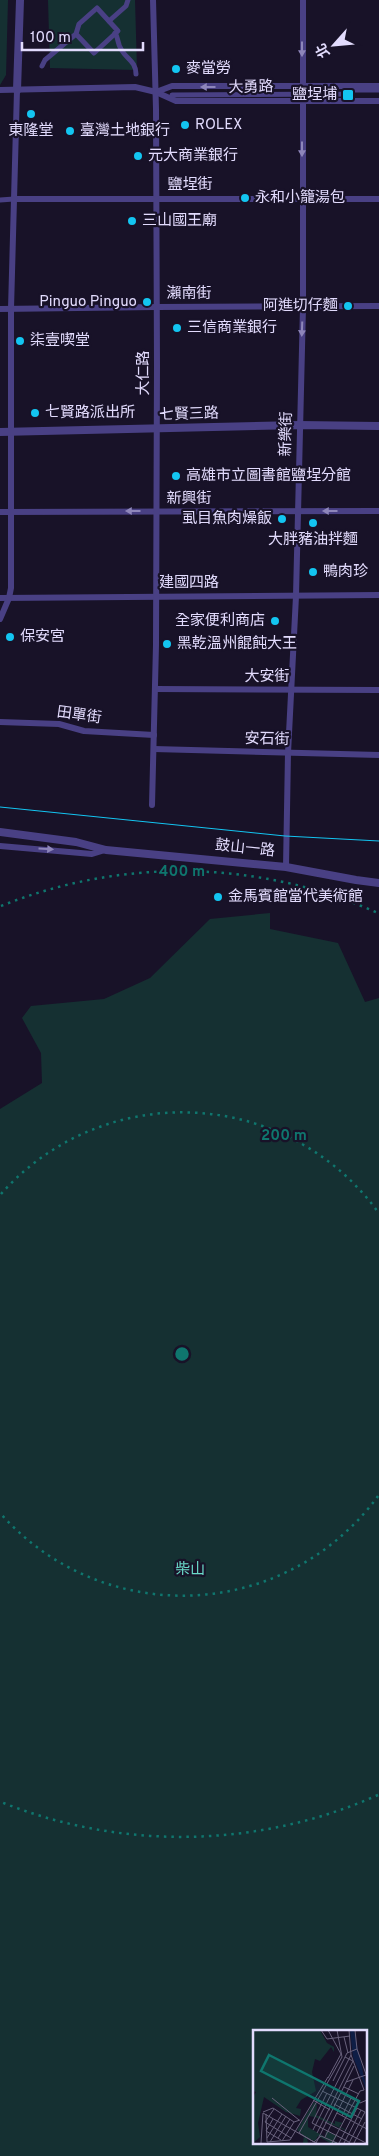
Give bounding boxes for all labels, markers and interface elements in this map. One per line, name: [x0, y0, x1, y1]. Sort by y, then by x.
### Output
scale bar: [22, 20, 144, 52]
north arrow: [309, 20, 359, 70]
text: 100 m: [30, 29, 71, 48]
text: 北: [313, 40, 335, 60]
one-way arrow: [298, 41, 306, 57]
place label: 麥當勞: [186, 60, 231, 79]
marker: 麥當勞: [170, 63, 182, 75]
street label: 大勇路: [228, 78, 274, 98]
one-way arrow: [200, 83, 216, 91]
place label: 鹽埕埔: [292, 85, 337, 105]
marker: 鹽埕埔: [341, 88, 355, 102]
marker: 東隆堂: [25, 108, 37, 120]
place label: ROLEX: [195, 116, 242, 135]
marker: ROLEX: [179, 119, 191, 131]
place label: 東隆堂: [8, 122, 54, 141]
place label: 臺灣土地銀行: [80, 122, 170, 141]
marker: 臺灣土地銀行: [64, 125, 76, 137]
one-way arrow: [298, 141, 306, 157]
place label: 元大商業銀行: [148, 147, 238, 166]
marker: 元大商業銀行: [132, 150, 144, 162]
street label: 鹽埕街: [167, 176, 213, 195]
place label: 永和小籠湯包: [255, 188, 345, 208]
marker: 永和小籠湯包: [239, 192, 251, 204]
place label: 三山國王廟: [142, 212, 217, 231]
marker: 三山國王廟: [126, 215, 138, 227]
street label: 瀨南街: [166, 285, 212, 304]
place label: Pinguo Pinguo: [39, 293, 137, 312]
marker: Pinguo Pinguo: [141, 296, 153, 308]
place label: 阿進切仔麵: [263, 297, 338, 316]
marker: 阿進切仔麵: [342, 300, 354, 312]
place label: 三信商業銀行: [187, 319, 277, 338]
one-way arrow: [297, 321, 305, 337]
marker: 三信商業銀行: [171, 322, 183, 334]
place label: 柒壹喫堂: [30, 332, 90, 351]
marker: 柒壹喫堂: [14, 335, 26, 347]
street label: 大仁路: [135, 350, 154, 396]
place label: 七賢路派出所: [45, 404, 135, 423]
street label: 七賢三路: [159, 404, 219, 426]
marker: 七賢路派出所: [29, 407, 41, 419]
street label: 新樂街: [277, 411, 297, 457]
place label: 高雄市立圖書館鹽埕分館: [186, 467, 351, 486]
marker: 高雄市立圖書館鹽埕分館: [170, 470, 182, 482]
street label: 新興街: [166, 490, 212, 509]
one-way arrow: [125, 507, 141, 515]
one-way arrow: [322, 507, 338, 515]
place label: 虱目魚肉燥飯: [182, 509, 272, 529]
marker: 虱目魚肉燥飯: [276, 513, 288, 525]
marker: 大胖豬油拌麵: [307, 517, 319, 529]
place label: 大胖豬油拌麵: [268, 530, 358, 550]
place label: 鴨肉珍: [323, 562, 368, 582]
marker: 鴨肉珍: [307, 566, 319, 578]
street label: 建國四路: [159, 574, 219, 593]
place label: 全家便利商店: [175, 612, 265, 631]
marker: 全家便利商店: [269, 615, 281, 627]
place label: 保安宮: [20, 628, 65, 647]
marker: 保安宮: [4, 631, 16, 643]
place label: 黑乾溫州餛飩大王: [177, 634, 297, 654]
marker: 黑乾溫州餛飩大王: [161, 638, 173, 650]
street label: 大安街: [244, 668, 290, 687]
street label: 田單街: [55, 703, 103, 729]
street label: 安石街: [244, 730, 290, 750]
street label: 鼓山一路: [214, 836, 276, 862]
one-way arrow: [39, 846, 55, 854]
text: 400 m: [159, 863, 205, 882]
place label: 金馬賓館當代美術館: [228, 887, 363, 907]
marker: 金馬賓館當代美術館: [212, 891, 224, 903]
text: 200 m: [261, 1127, 307, 1146]
centre of rings: [173, 1345, 191, 1363]
park label: 柴山: [175, 1561, 205, 1580]
inset map: [253, 2030, 366, 2144]

